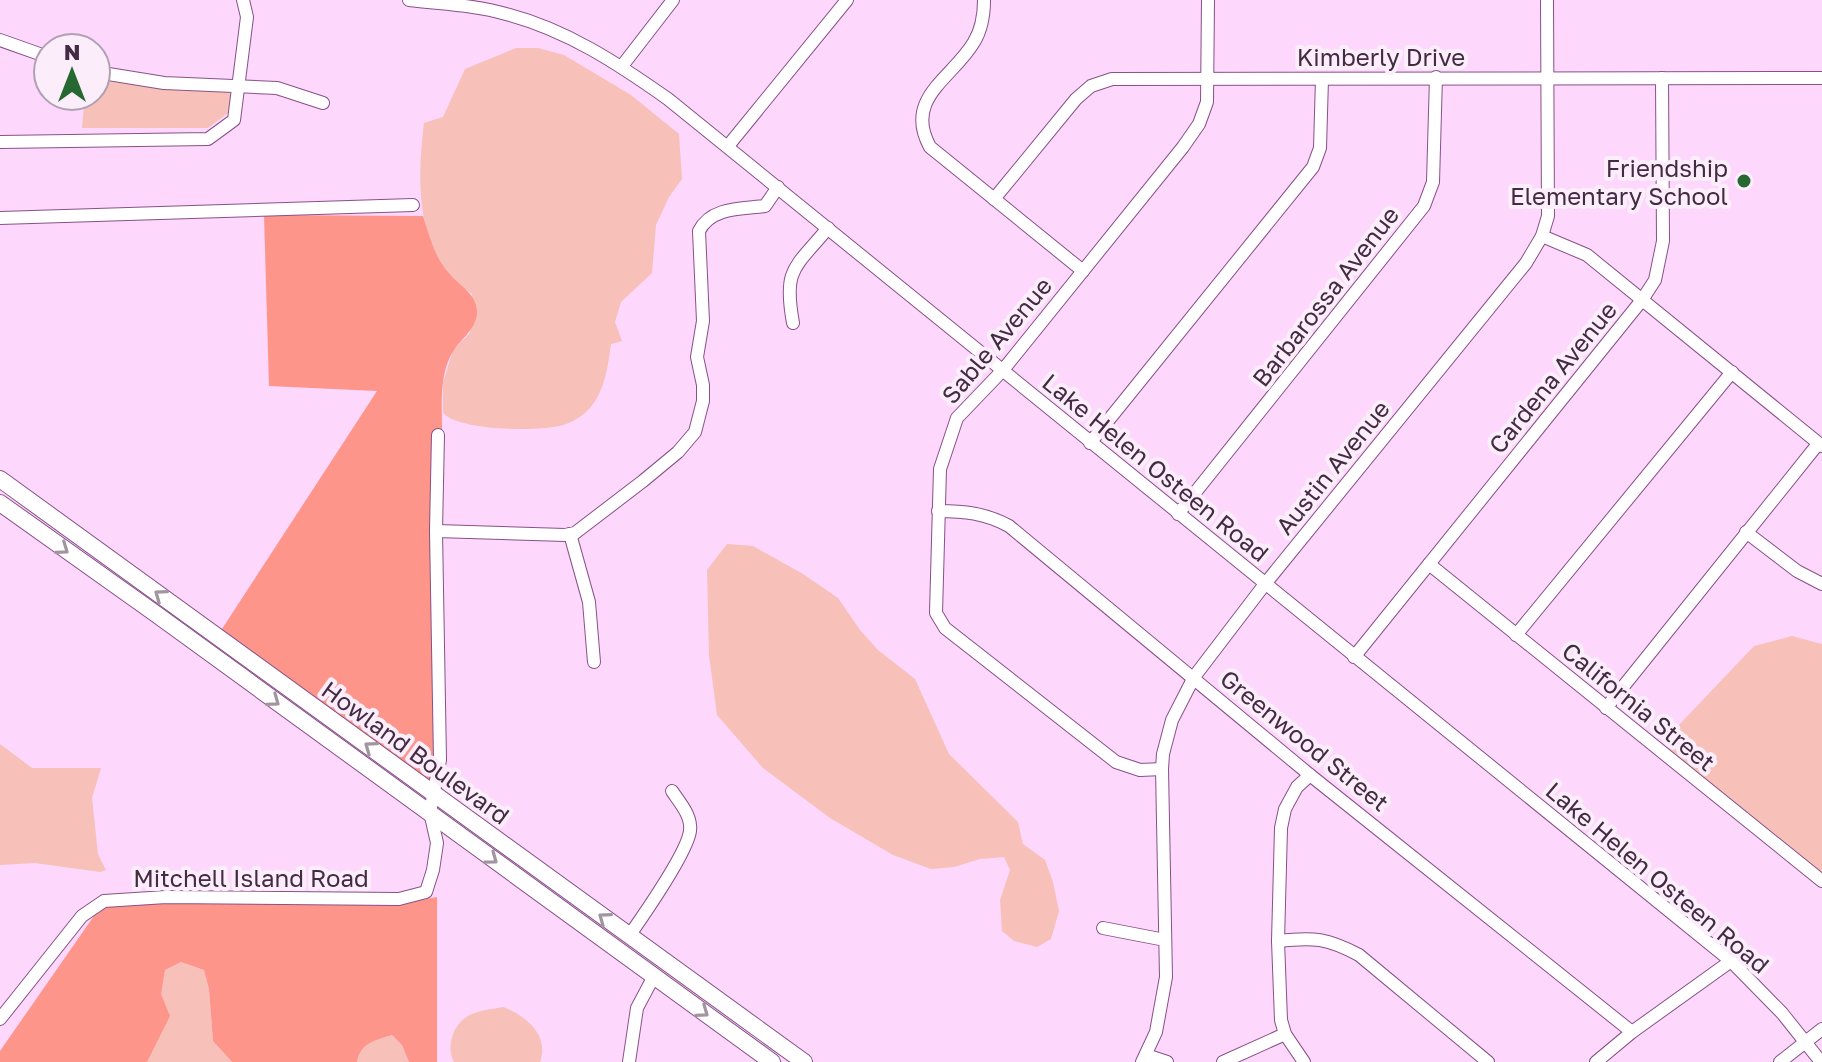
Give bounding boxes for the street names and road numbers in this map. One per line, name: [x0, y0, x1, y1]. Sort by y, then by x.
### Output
street label: Kimberly Drive: [1297, 42, 1465, 71]
street label: Barbarossa Avenue: [1246, 200, 1404, 392]
street label: Sable Avenue: [935, 271, 1057, 409]
street label: Cardena Avenue: [1482, 295, 1622, 459]
street label: Lake Helen Osteen Road: [1037, 367, 1275, 567]
street label: Austin Avenue: [1269, 394, 1395, 540]
street label: California Street: [1557, 636, 1721, 776]
street label: Greenwood Street: [1215, 663, 1395, 817]
street label: Howland Boulevard: [317, 674, 515, 830]
street label: Lake Helen Osteen Road: [1541, 775, 1775, 979]
street label: Mitchell Island Road: [133, 863, 369, 892]

